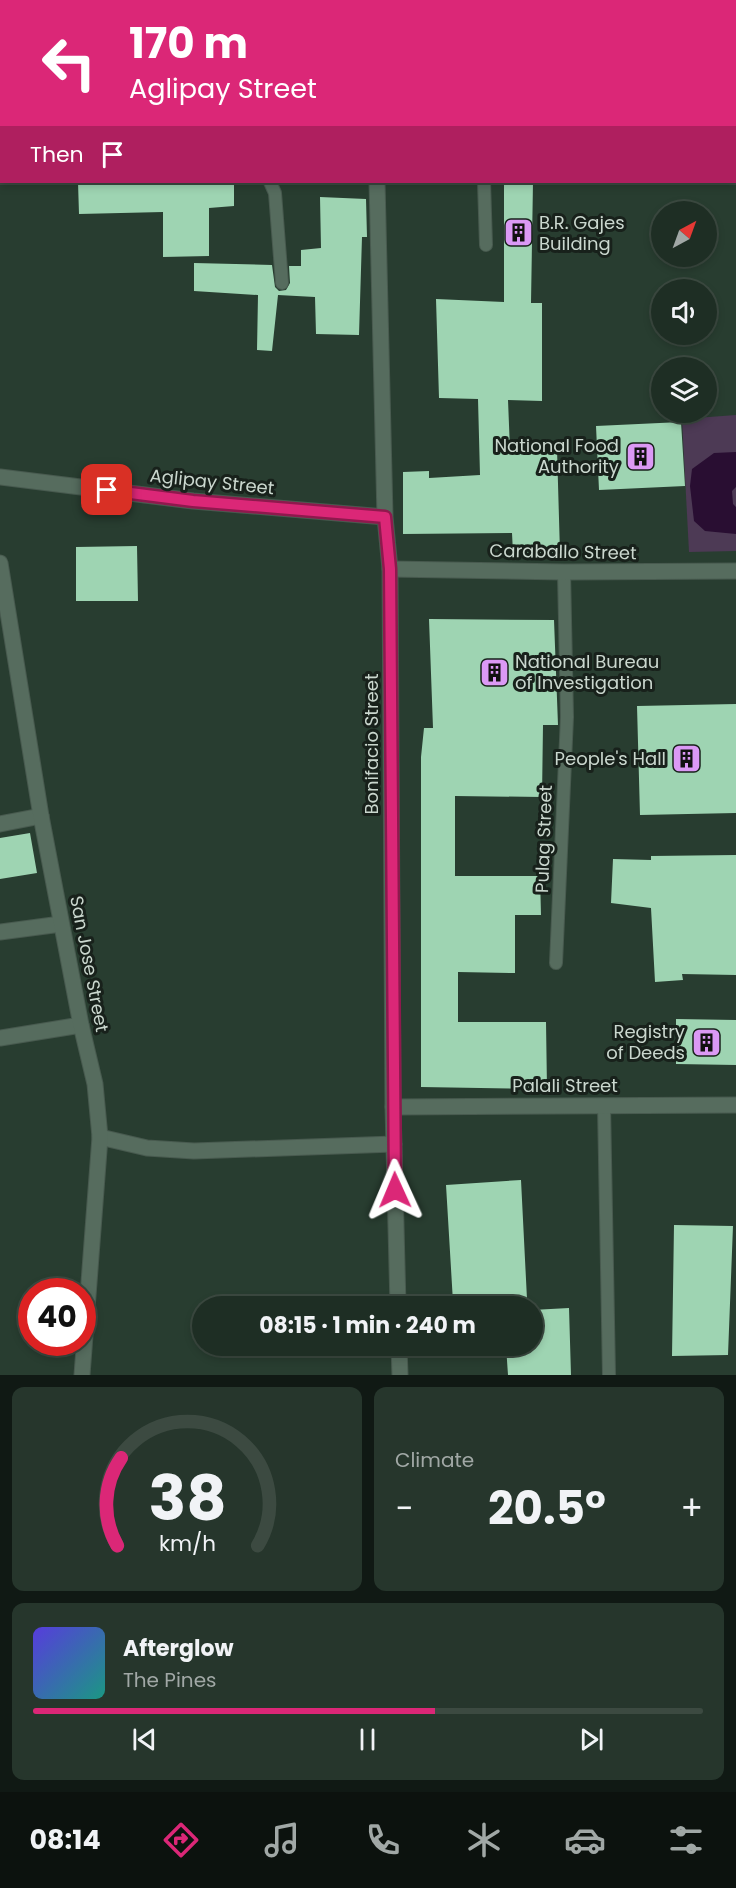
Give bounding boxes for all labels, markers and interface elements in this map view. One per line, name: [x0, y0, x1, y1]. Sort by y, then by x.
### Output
text: 170 m: [129, 14, 248, 73]
icon: left: [30, 24, 108, 102]
text: Aglipay Street: [129, 70, 317, 107]
icon: arrive: [96, 138, 129, 171]
text: Then: [30, 139, 84, 170]
north arrow: [651, 201, 717, 267]
map controls: [651, 201, 717, 423]
place label: B.R. Gajes Building: [539, 210, 625, 256]
building icon: B.R. Gajes Building: [502, 217, 534, 249]
button: sound: [651, 279, 717, 345]
button: layers: [651, 357, 717, 423]
place label: National Food Authority: [494, 433, 619, 479]
building icon: National Food Authority: [624, 440, 656, 472]
street label: Aglipay Street: [149, 463, 276, 500]
pin: [81, 464, 132, 515]
icon: arrive: [90, 473, 123, 506]
street label: Caraballo Street: [489, 538, 637, 565]
place label: National Bureau of Investigation: [515, 649, 659, 695]
building icon: National Bureau of Investigation: [478, 656, 510, 688]
street label: Bonifacio Street: [359, 674, 384, 814]
building icon: People's Hall: [671, 743, 703, 775]
place label: People's Hall: [555, 746, 666, 771]
street label: Pulag Street: [529, 784, 558, 893]
street label: San Jose Street: [64, 894, 115, 1034]
place label: Registry of Deeds: [606, 1019, 685, 1065]
building icon: Registry of Deeds: [690, 1026, 722, 1058]
street label: Palali Street: [512, 1073, 618, 1098]
position arrow: [363, 1158, 427, 1222]
speed limit sign: 40: [18, 1278, 96, 1356]
text: 08:15 · 1 min · 240 m: [259, 1310, 476, 1341]
text: Climate: [395, 1446, 474, 1474]
text: 38: [148, 1454, 226, 1542]
text: 20.5°: [488, 1477, 606, 1540]
text: −: [395, 1485, 413, 1532]
text: +: [680, 1485, 703, 1532]
text: km/h: [158, 1528, 216, 1559]
text: Afterglow: [123, 1633, 234, 1664]
text: The Pines: [123, 1666, 217, 1694]
icon: previous: [128, 1723, 161, 1756]
icon: pause: [351, 1723, 384, 1756]
icon: next: [575, 1723, 608, 1756]
icon: directions: [160, 1819, 202, 1861]
icon: music: [261, 1819, 303, 1861]
icon: phone: [362, 1819, 404, 1861]
icon: climate: [463, 1819, 505, 1861]
icon: car: [564, 1819, 606, 1861]
icon: filters: [665, 1819, 707, 1861]
text: 08:14: [29, 1821, 101, 1858]

